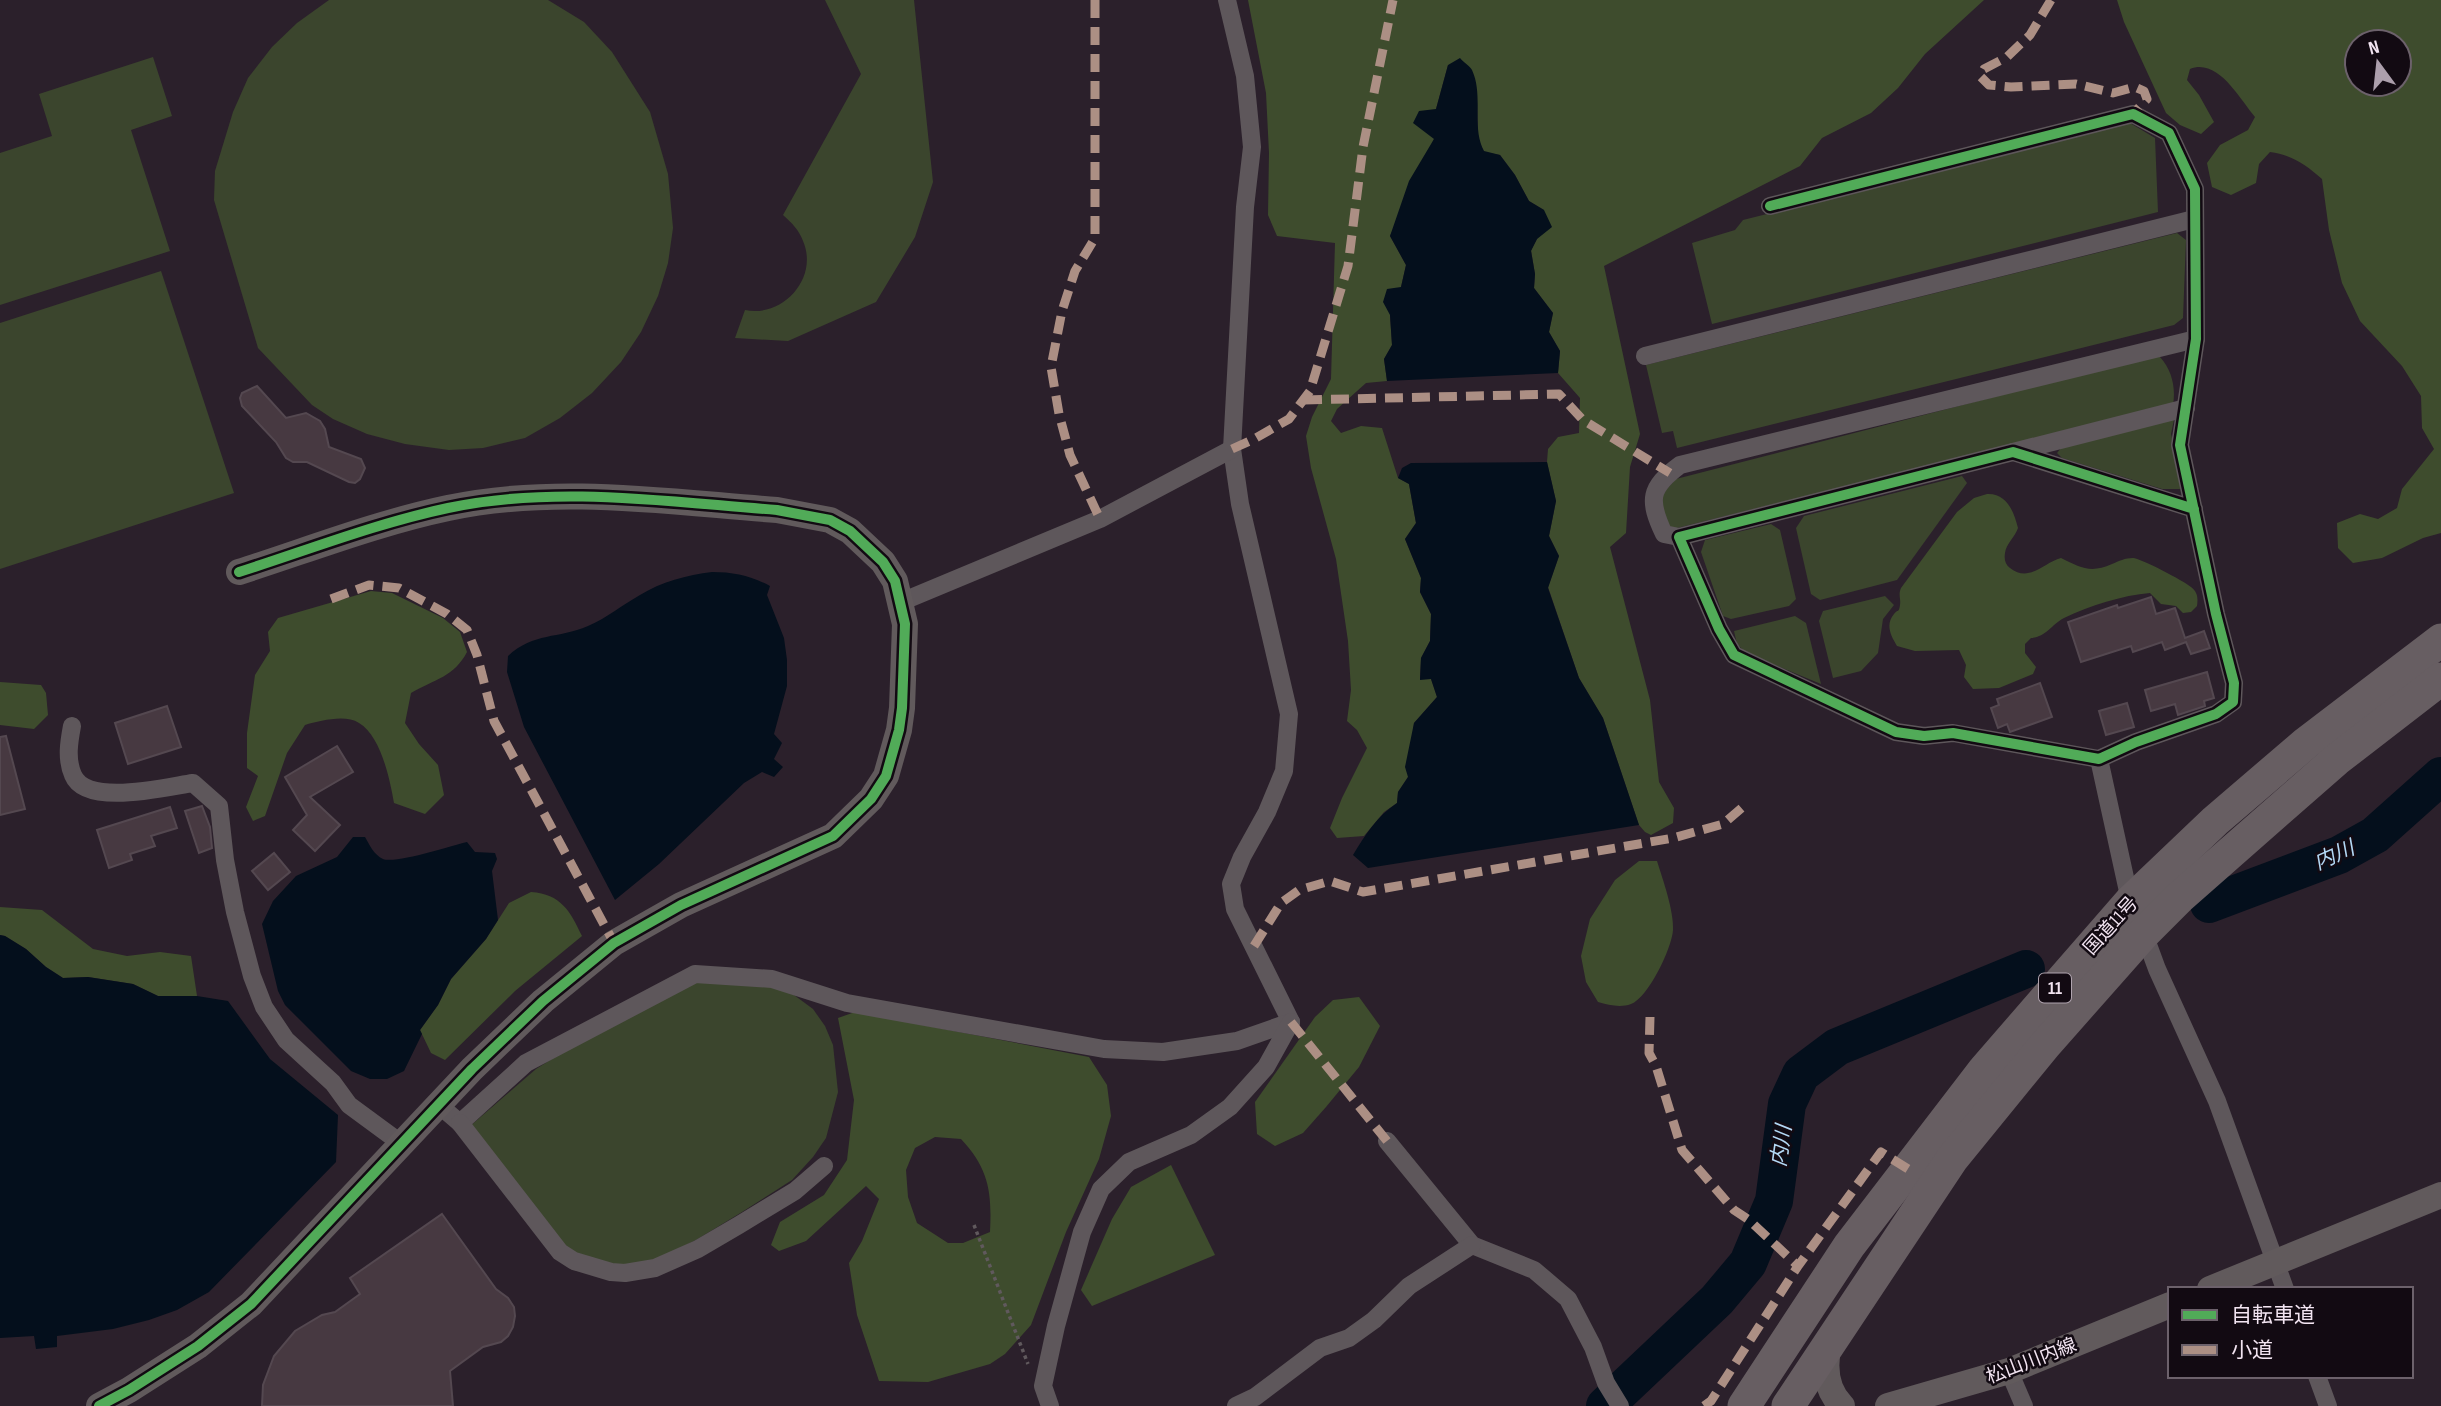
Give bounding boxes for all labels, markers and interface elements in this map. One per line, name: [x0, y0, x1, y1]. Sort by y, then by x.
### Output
north arrow: [2343, 28, 2413, 98]
text: N: [2366, 36, 2382, 60]
water label: 内川: [2310, 835, 2360, 875]
street label: 国道11号: [2079, 892, 2143, 960]
road number: 11: [2039, 973, 2071, 1002]
water label: 内川: [1766, 1122, 1797, 1169]
legend: [2168, 1287, 2413, 1378]
text: 自転車道: [2231, 1303, 2315, 1328]
street label: 松山川内線: [1983, 1334, 2080, 1389]
text: 小道: [2231, 1338, 2273, 1363]

